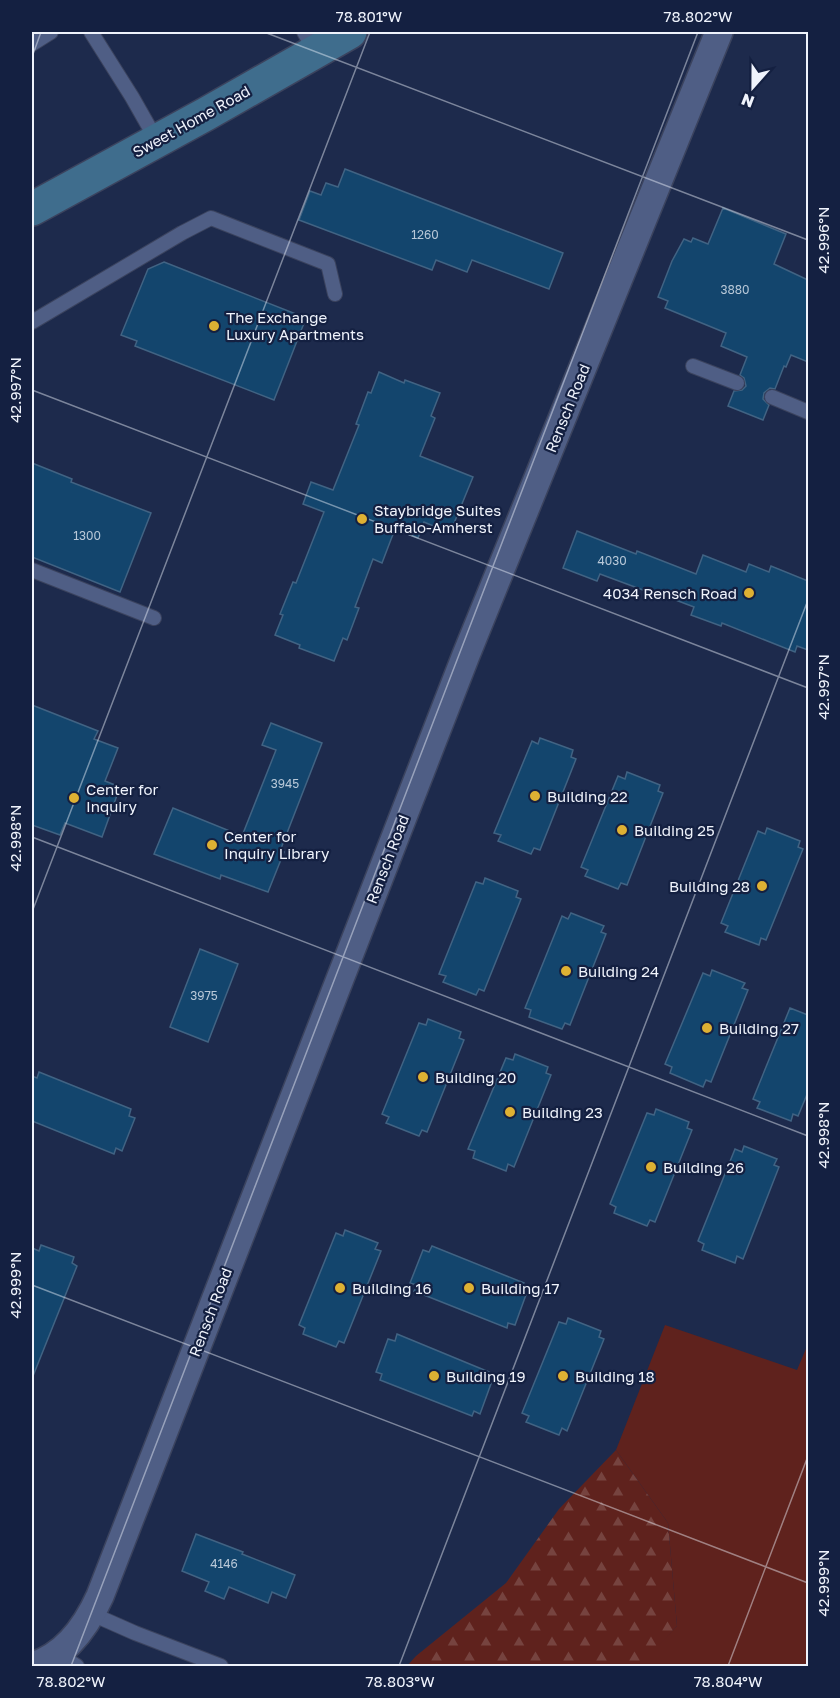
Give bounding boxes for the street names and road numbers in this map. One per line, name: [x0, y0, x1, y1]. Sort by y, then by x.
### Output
street label: Sweet Home Road: [129, 81, 253, 161]
street label: Rensch Road: [541, 361, 593, 455]
street label: Rensch Road: [362, 812, 412, 906]
street label: Rensch Road: [185, 1265, 235, 1359]

